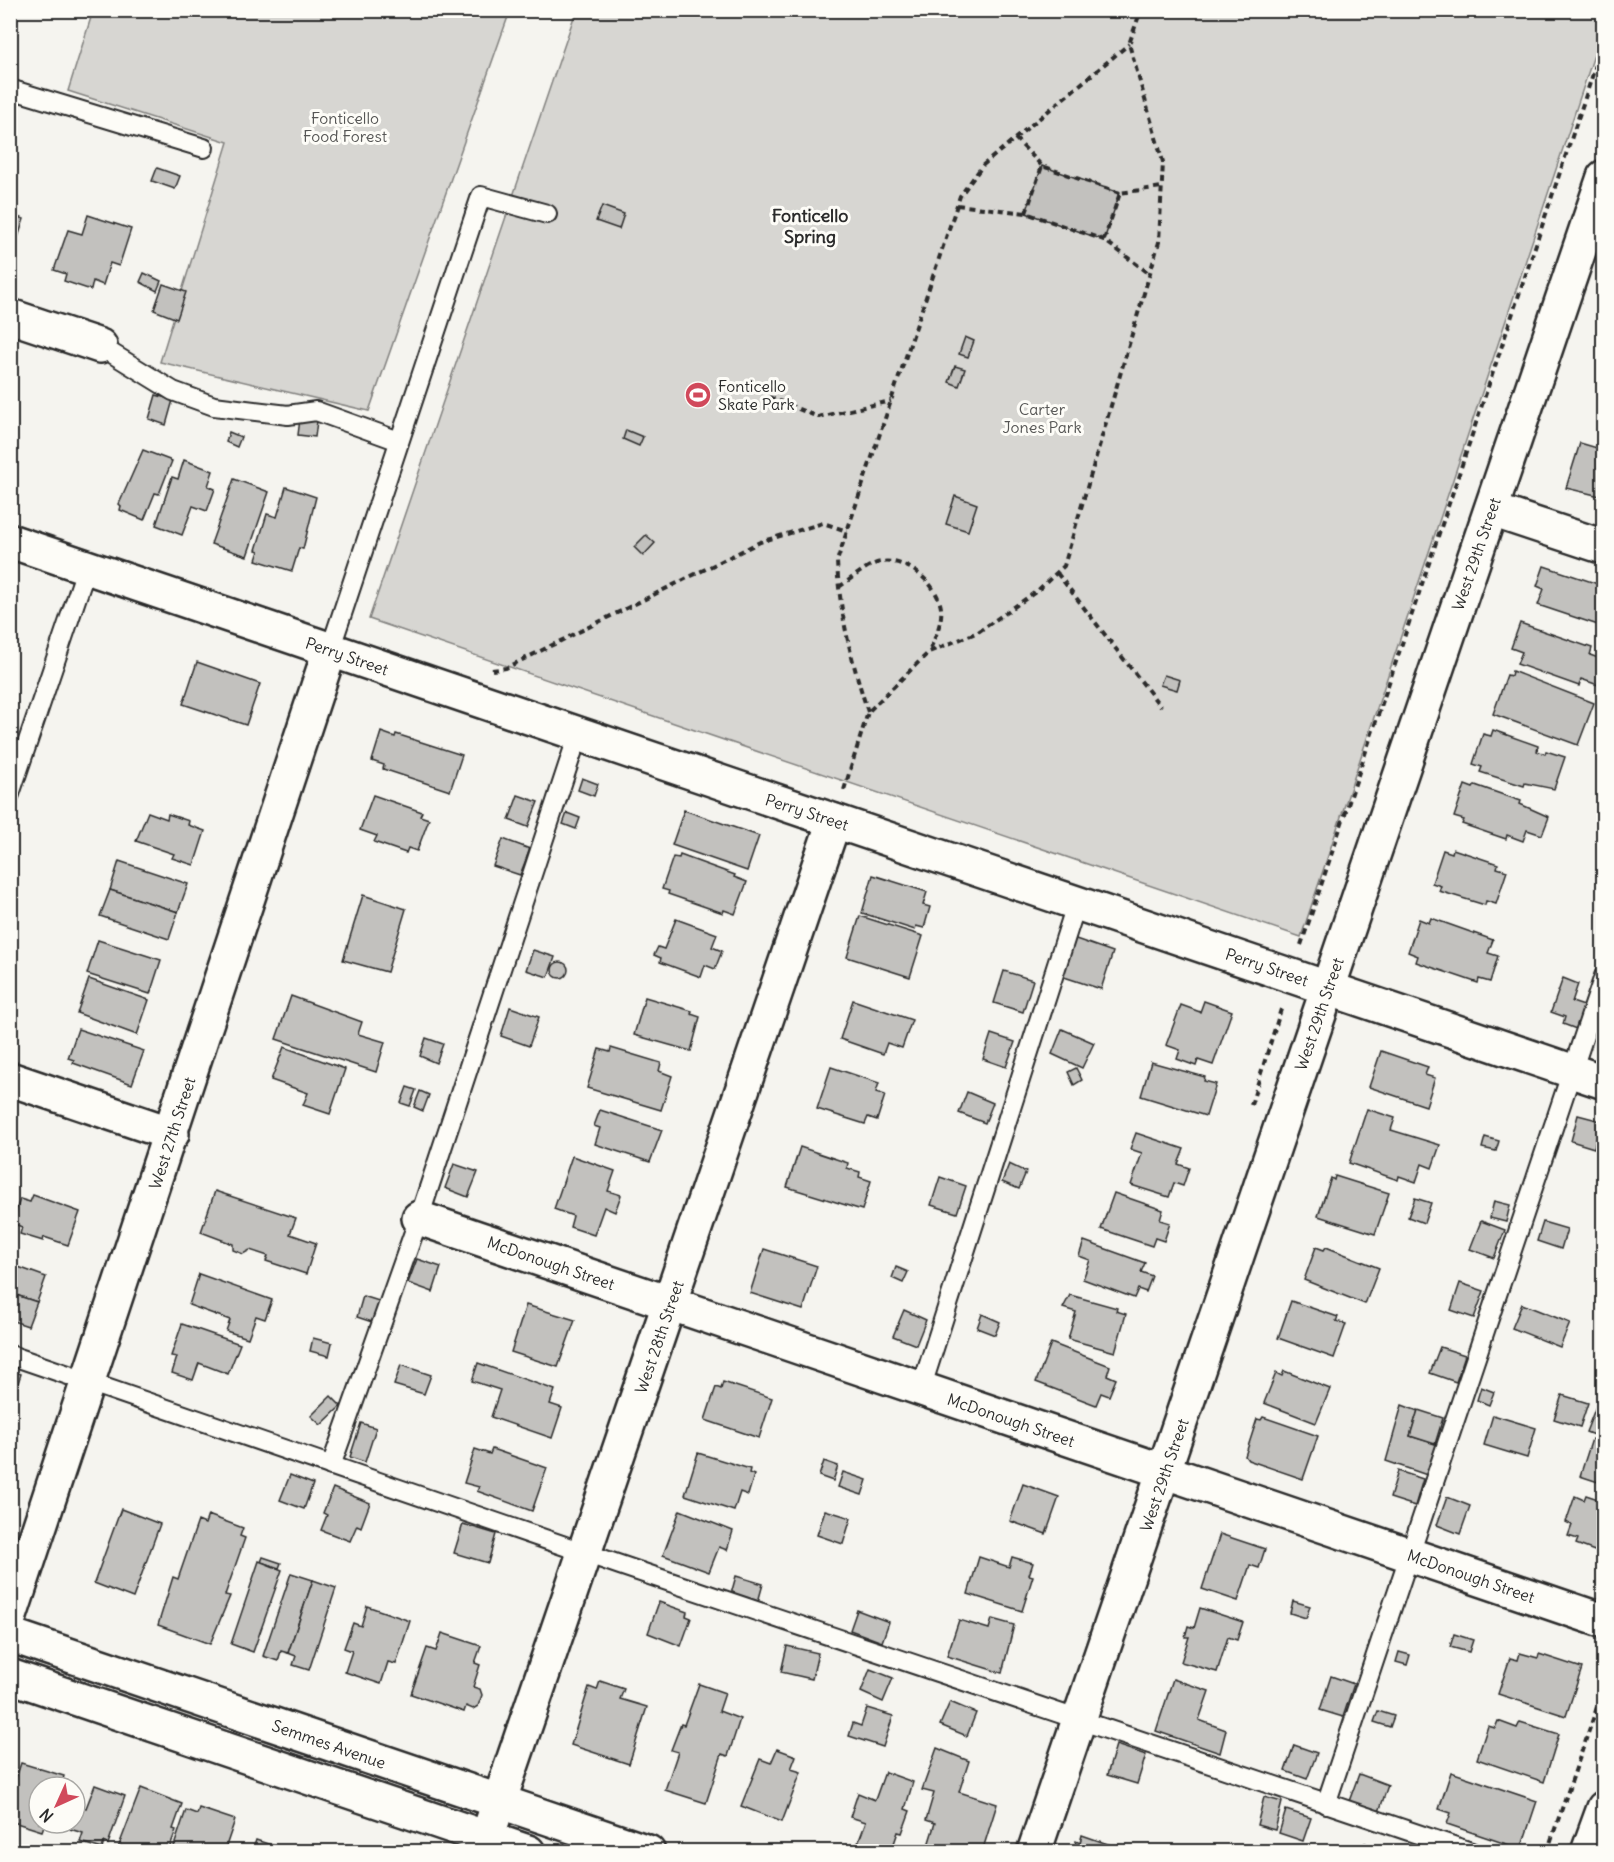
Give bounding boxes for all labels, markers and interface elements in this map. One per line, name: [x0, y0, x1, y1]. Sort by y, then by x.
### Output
park label: Fonticello Food Forest: [303, 108, 388, 146]
district label: Fonticello Spring: [772, 204, 848, 248]
place label: Fonticello Skate Park: [718, 376, 795, 414]
sports icon: Fonticello Skate Park: [683, 380, 713, 410]
park label: Carter Jones Park: [1002, 399, 1082, 437]
street label: West 29th Street: [1447, 494, 1505, 613]
street label: Perry Street: [303, 632, 392, 680]
street label: Perry Street: [763, 789, 852, 835]
street label: Perry Street: [1223, 943, 1312, 991]
street label: West 29th Street: [1290, 954, 1348, 1073]
street label: West 27th Street: [144, 1074, 200, 1192]
street label: McDonough Street: [485, 1232, 618, 1294]
street label: West 28th Street: [630, 1277, 688, 1396]
street label: McDonough Street: [945, 1389, 1078, 1451]
street label: West 29th Street: [1135, 1415, 1193, 1534]
street label: McDonough Street: [1405, 1545, 1538, 1607]
street label: Semmes Avenue: [270, 1715, 388, 1773]
north arrow: [27, 1775, 87, 1835]
text: N: [35, 1805, 57, 1827]

